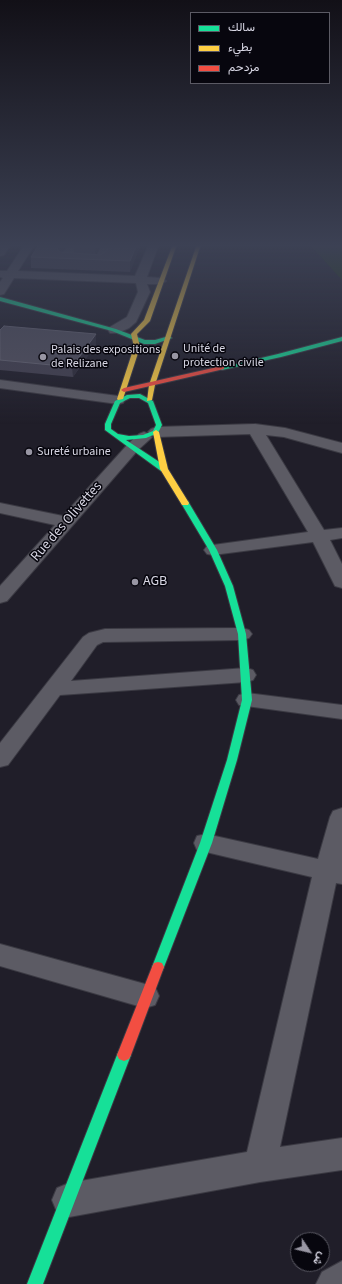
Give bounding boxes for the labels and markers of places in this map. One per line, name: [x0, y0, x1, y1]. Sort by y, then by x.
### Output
place label: Unité de protection civile: [183, 342, 264, 370]
place label: Palais des expositions de Relizane: [51, 343, 160, 371]
marker: Unité de protection civile: [170, 351, 180, 361]
marker: Palais des expositions de Relizane: [38, 352, 48, 362]
place label: Sureté urbaine: [37, 445, 111, 459]
marker: Sureté urbaine: [24, 447, 34, 457]
place label: AGB: [143, 574, 167, 590]
marker: AGB: [130, 577, 140, 587]

